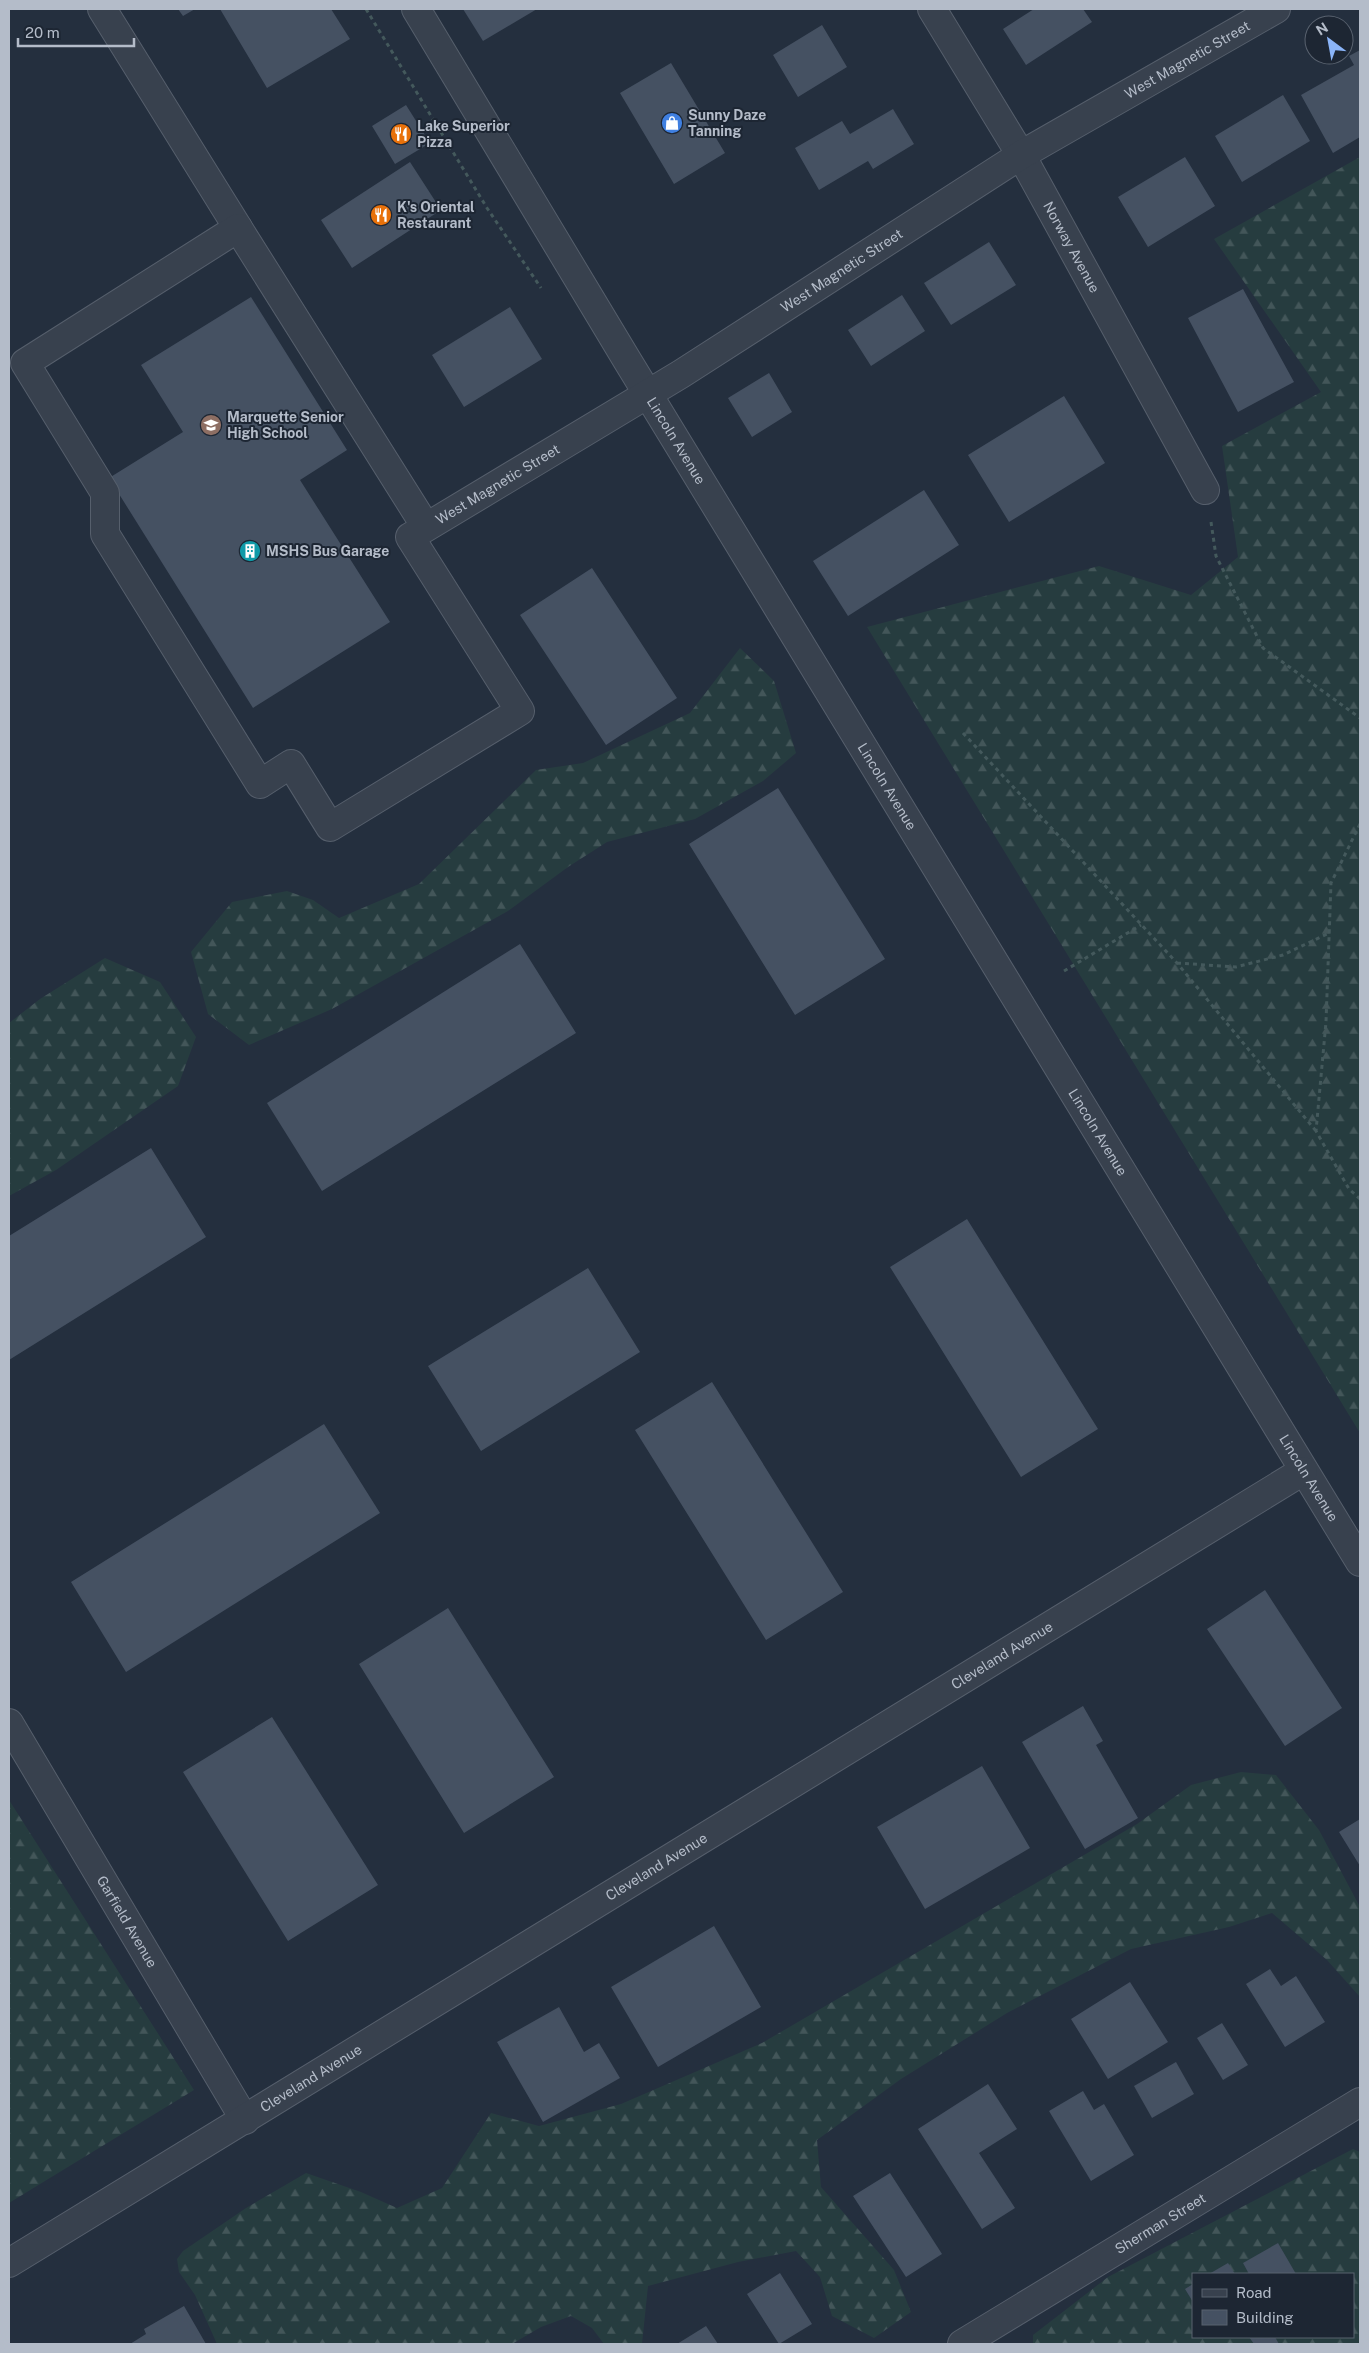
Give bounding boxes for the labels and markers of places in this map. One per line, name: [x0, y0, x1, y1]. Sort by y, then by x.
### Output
place label: Sunny Daze Tanning: [688, 107, 766, 139]
shop icon: Sunny Daze Tanning: [660, 111, 684, 135]
place label: Lake Superior Pizza: [417, 118, 510, 150]
restaurant icon: Lake Superior Pizza: [389, 122, 413, 146]
place label: K's Oriental Restaurant: [397, 199, 475, 231]
restaurant icon: K's Oriental Restaurant: [369, 203, 393, 227]
place label: Marquette Senior High School: [227, 409, 344, 441]
school or university icon: Marquette Senior High School: [199, 413, 223, 437]
building icon: MSHS Bus Garage: [238, 539, 262, 563]
place label: MSHS Bus Garage: [266, 543, 389, 559]

